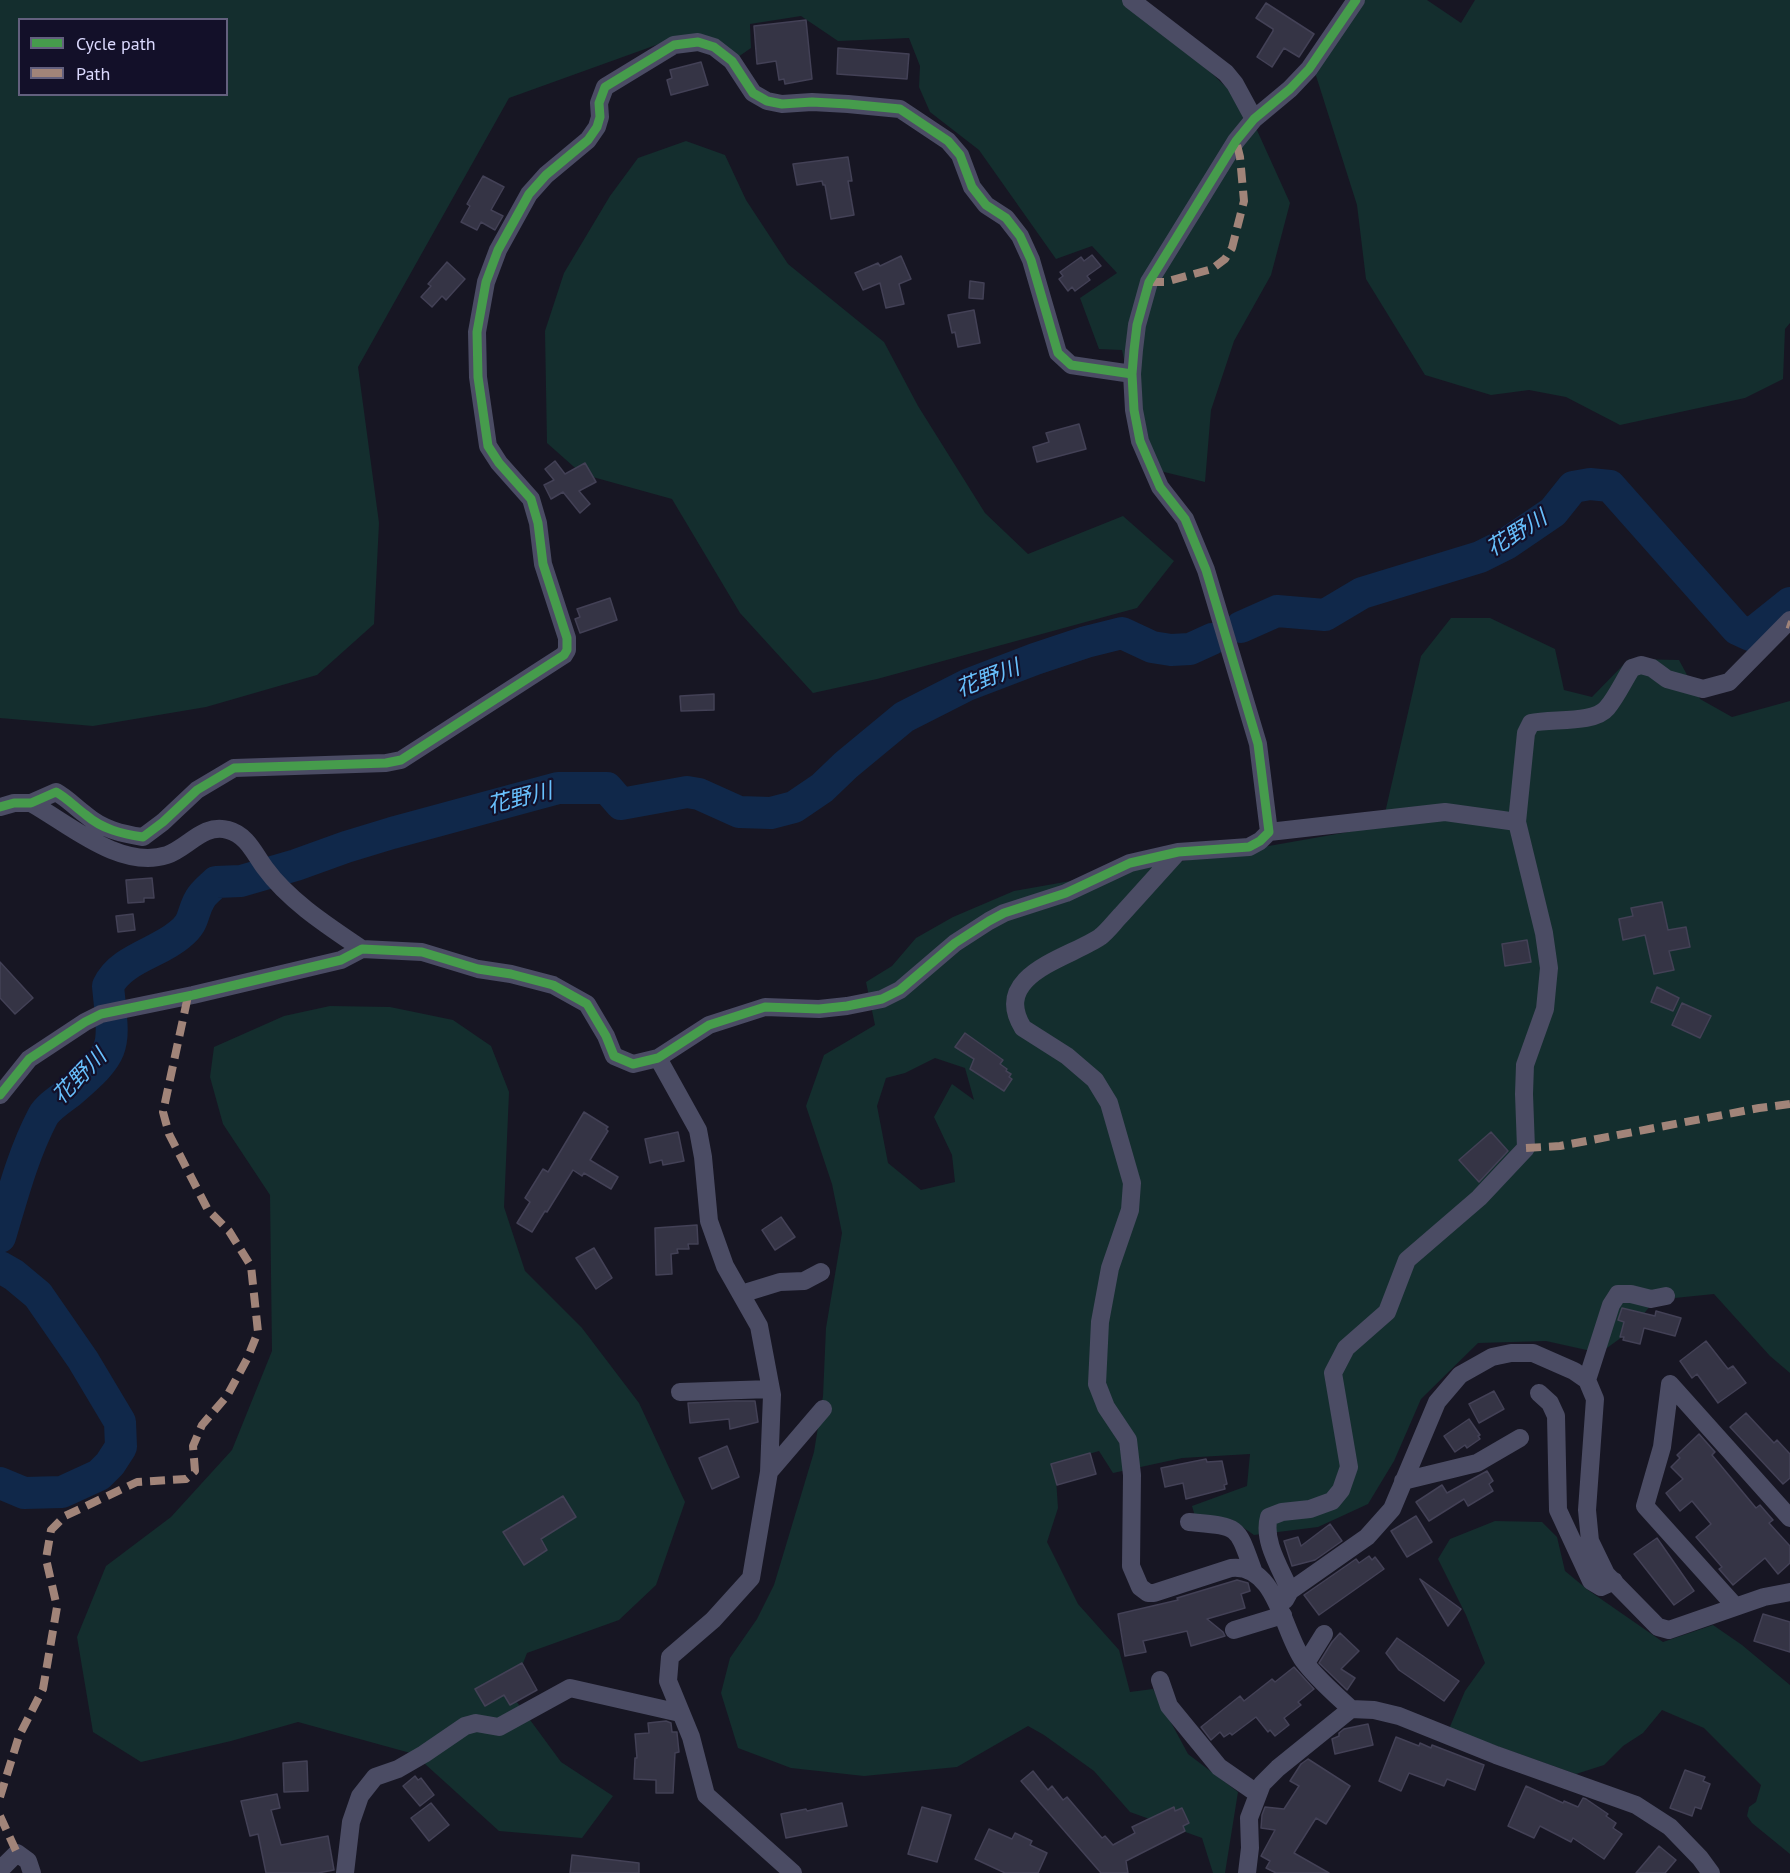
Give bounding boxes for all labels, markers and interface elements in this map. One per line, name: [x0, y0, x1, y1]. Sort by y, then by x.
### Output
legend: [18, 18, 228, 96]
text: Cycle path: [76, 32, 156, 55]
text: Path: [76, 62, 110, 85]
water label: 花野川: [1482, 505, 1552, 563]
water label: 花野川: [952, 655, 1024, 703]
water label: 花野川: [485, 778, 555, 820]
water label: 花野川: [48, 1044, 112, 1110]

